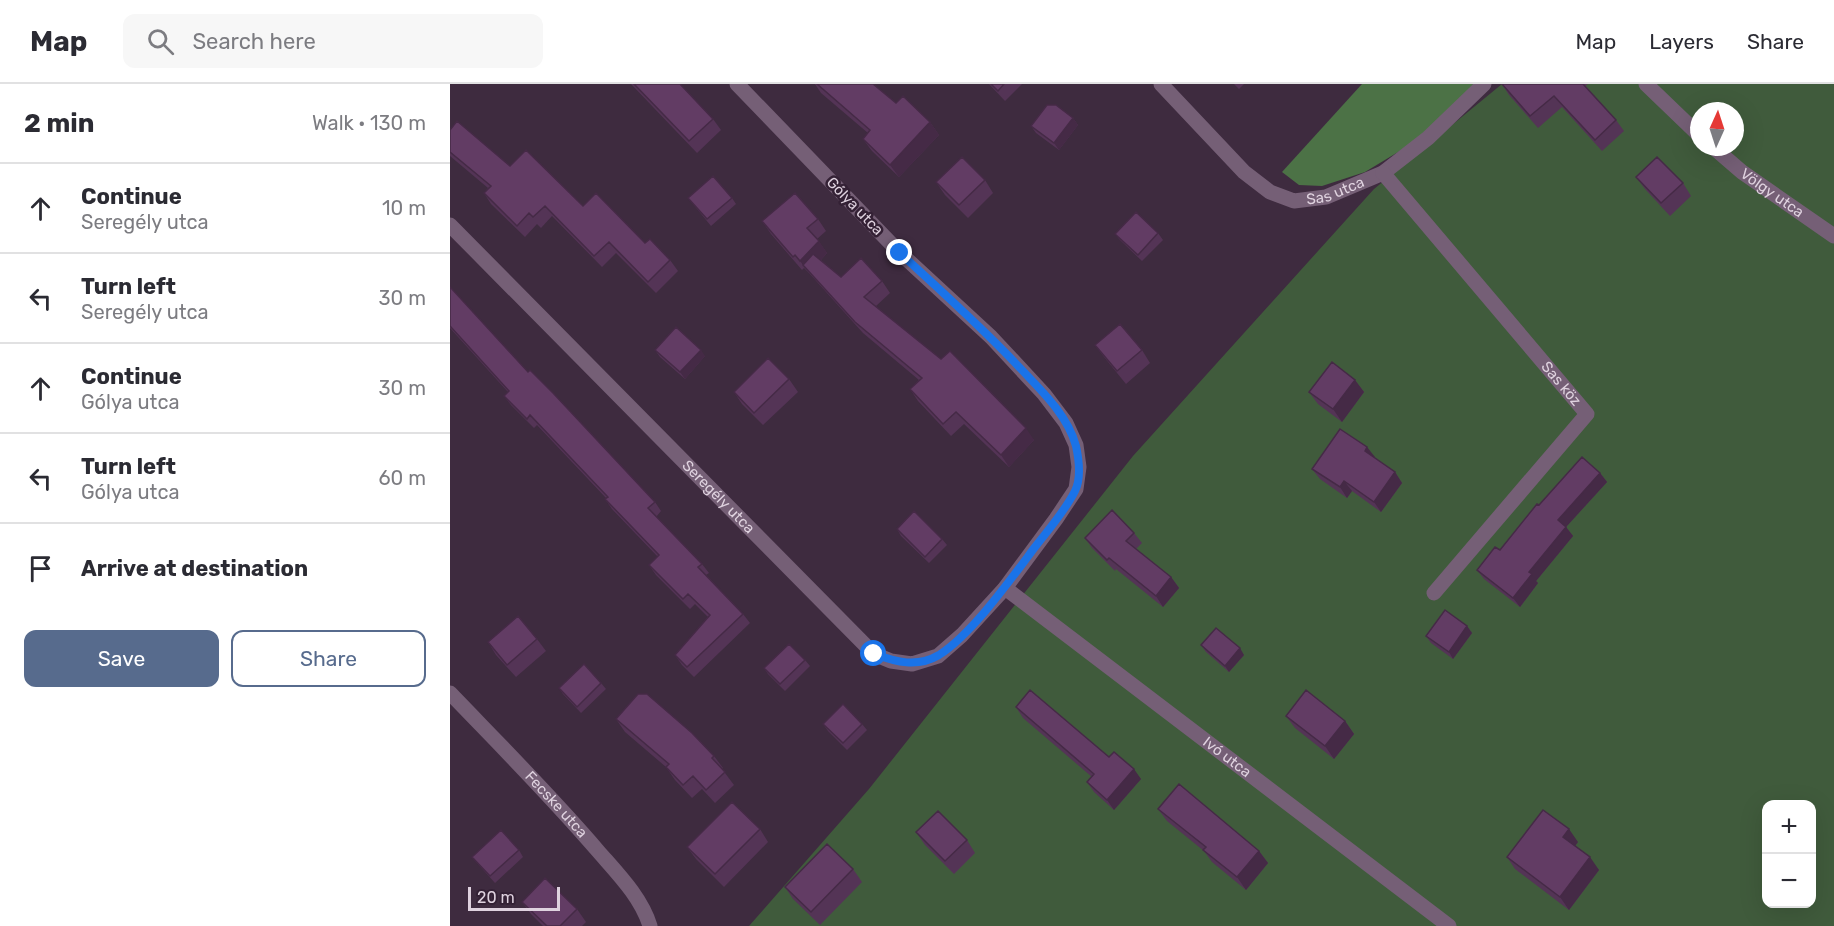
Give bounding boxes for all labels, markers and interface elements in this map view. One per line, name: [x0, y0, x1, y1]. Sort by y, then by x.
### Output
search box: [123, 14, 543, 68]
text: Map: [30, 25, 87, 58]
icon: search: [144, 25, 177, 58]
text: Search here: [192, 28, 316, 55]
text: Map: [1575, 29, 1616, 54]
text: Layers: [1649, 29, 1714, 54]
text: Share: [1747, 29, 1804, 54]
north arrow: [1690, 102, 1744, 156]
text: 2 min: [24, 108, 94, 139]
text: Walk · 130 m: [312, 111, 426, 135]
street label: Völgy utca: [1737, 165, 1807, 221]
street label: Gólya utca: [823, 173, 887, 239]
street label: Sas utca: [1305, 173, 1367, 208]
text: Continue: [81, 183, 182, 210]
icon: ahead: [24, 192, 57, 225]
text: 10 m: [382, 196, 426, 220]
text: Seregély utca: [81, 210, 209, 234]
route end: [886, 239, 912, 265]
text: Turn left: [81, 273, 176, 300]
icon: left: [24, 282, 57, 315]
text: 30 m: [379, 286, 426, 310]
text: Seregély utca: [81, 300, 209, 324]
street label: Sas köz: [1537, 358, 1585, 410]
text: Continue: [81, 363, 182, 390]
icon: ahead: [24, 372, 57, 405]
text: 30 m: [379, 376, 426, 400]
text: Gólya utca: [81, 390, 180, 414]
text: Turn left: [81, 453, 176, 480]
street label: Seregély utca: [678, 456, 759, 537]
icon: left: [24, 462, 57, 495]
text: 60 m: [379, 466, 426, 490]
text: Gólya utca: [81, 480, 180, 504]
icon: arrive: [24, 552, 57, 585]
text: Arrive at destination: [81, 555, 308, 582]
button: Save: [24, 630, 219, 687]
button: Share: [231, 630, 426, 687]
route start: [860, 640, 886, 666]
street label: Ivó utca: [1199, 733, 1255, 781]
street label: Fecske utca: [521, 767, 591, 841]
map controls: [1762, 800, 1816, 908]
button: +: [1762, 800, 1816, 854]
button: −: [1762, 854, 1816, 908]
scale bar: [468, 884, 560, 912]
text: 20 m: [477, 888, 515, 907]

